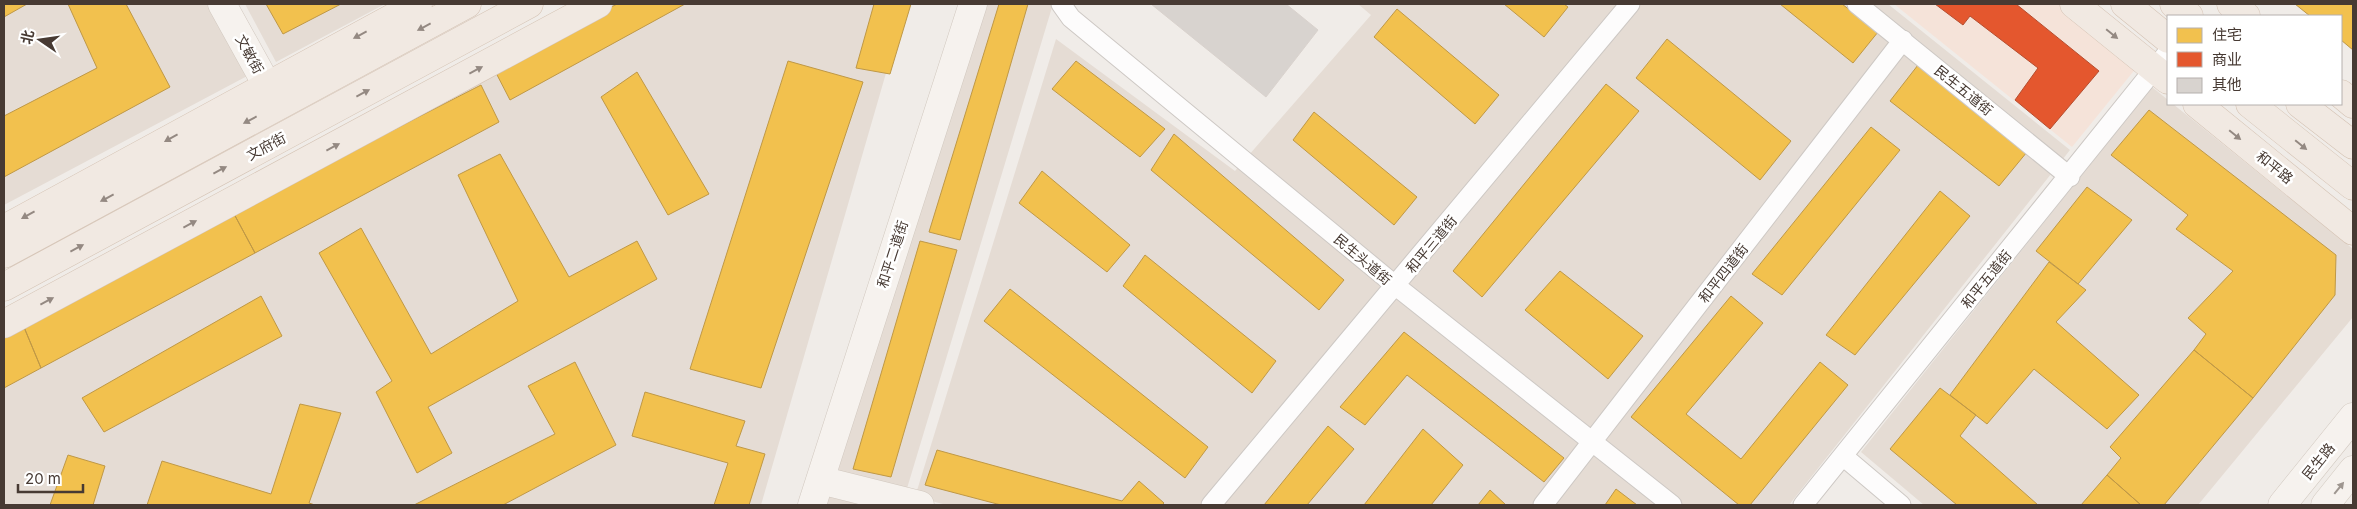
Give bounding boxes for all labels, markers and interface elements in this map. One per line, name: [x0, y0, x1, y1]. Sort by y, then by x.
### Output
north arrow: [15, 15, 65, 65]
legend: [2167, 15, 2342, 105]
one-way arrow: [417, 23, 431, 31]
text: 住宅: [2212, 25, 2242, 44]
text: 北: [17, 28, 37, 46]
one-way arrow: [2105, 29, 2118, 40]
one-way arrow: [353, 31, 368, 39]
street label: 文敏街: [232, 32, 268, 76]
text: 商业: [2212, 50, 2242, 69]
street label: 民生五道街: [1931, 61, 1997, 119]
one-way arrow: [468, 66, 483, 74]
text: 其他: [2212, 75, 2242, 94]
one-way arrow: [356, 89, 371, 97]
one-way arrow: [243, 116, 257, 125]
street label: 文府街: [243, 129, 289, 163]
one-way arrow: [2228, 129, 2241, 140]
one-way arrow: [164, 134, 179, 142]
one-way arrow: [2294, 140, 2308, 150]
one-way arrow: [325, 143, 340, 151]
street label: 和平路: [2253, 147, 2297, 187]
one-way arrow: [214, 166, 227, 175]
one-way arrow: [100, 194, 114, 202]
one-way arrow: [22, 211, 35, 220]
street label: 和平三道街: [1402, 212, 1460, 276]
street label: 和平二道街: [873, 218, 911, 290]
one-way arrow: [182, 220, 197, 228]
street label: 民生头道街: [1331, 230, 1395, 288]
street label: 和平四道街: [1695, 240, 1751, 306]
one-way arrow: [70, 244, 85, 252]
street label: 和平五道街: [1957, 246, 2015, 312]
one-way arrow: [39, 297, 54, 305]
street label: 民生路: [2298, 439, 2338, 483]
scale bar: [18, 462, 82, 494]
text: 20 m: [25, 469, 61, 488]
one-way arrow: [2333, 482, 2344, 494]

